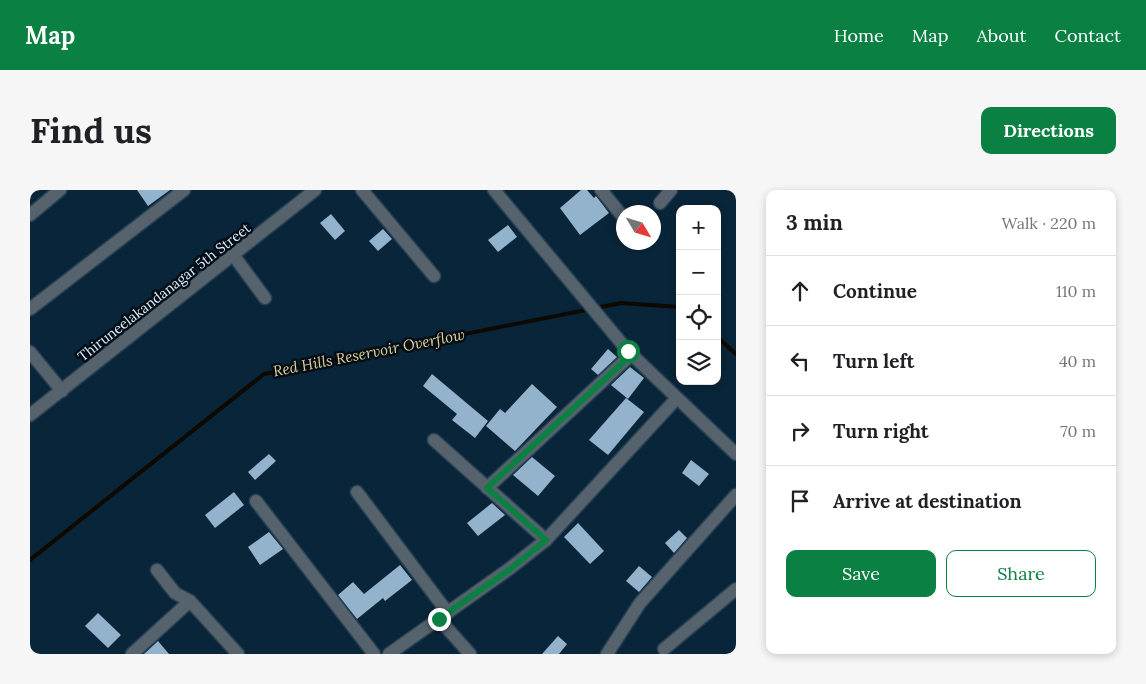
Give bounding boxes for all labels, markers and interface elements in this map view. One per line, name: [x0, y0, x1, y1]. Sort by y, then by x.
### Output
text: Map: [25, 20, 75, 51]
text: Home: [834, 24, 884, 47]
text: Map: [912, 24, 948, 47]
text: About: [976, 24, 1026, 47]
text: Contact: [1054, 24, 1121, 47]
button: Directions: [981, 107, 1116, 154]
text: Find us: [30, 108, 152, 153]
north arrow: [616, 205, 661, 250]
map controls: [676, 205, 721, 385]
button: +: [676, 205, 721, 250]
text: 3 min: [786, 209, 843, 236]
text: Walk · 220 m: [1001, 213, 1096, 233]
street label: Thiruneelakandanagar 5th Street: [74, 219, 254, 365]
button: −: [676, 250, 721, 295]
icon: ahead: [786, 277, 814, 305]
text: Continue: [833, 279, 917, 303]
text: 110 m: [1056, 281, 1096, 301]
button: locate: [676, 295, 721, 340]
water label: Red Hills Reservoir Overflow: [272, 325, 466, 380]
route start: [617, 340, 640, 363]
button: layers: [676, 340, 721, 385]
icon: left: [786, 347, 814, 375]
text: Turn left: [833, 349, 914, 373]
text: 40 m: [1059, 351, 1096, 371]
icon: right: [786, 417, 814, 445]
text: Turn right: [833, 419, 929, 443]
text: 70 m: [1060, 421, 1096, 441]
icon: arrive: [786, 487, 814, 515]
text: Arrive at destination: [833, 489, 1022, 513]
button: Save: [786, 550, 936, 597]
button: Share: [946, 550, 1096, 597]
route end: [428, 608, 451, 631]

